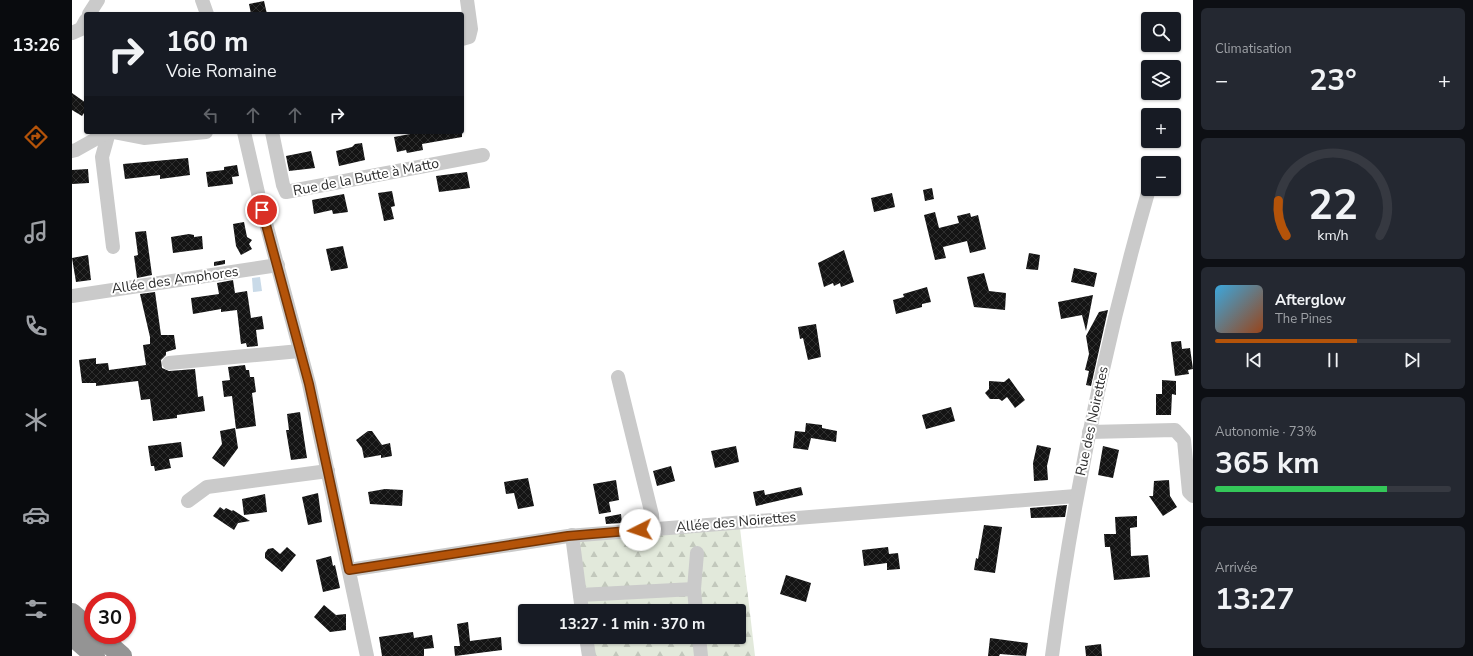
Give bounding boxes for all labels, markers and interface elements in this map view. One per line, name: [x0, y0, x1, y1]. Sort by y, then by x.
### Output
map controls: [1141, 12, 1181, 196]
button: search: [1141, 12, 1181, 52]
text: 160 m: [166, 23, 249, 61]
icon: right: [100, 28, 152, 80]
text: 13:26: [12, 33, 60, 57]
text: Climatisation: [1215, 40, 1292, 58]
text: Voie Romaine: [166, 59, 277, 83]
button: layers: [1141, 60, 1181, 100]
text: 23°: [1309, 60, 1357, 101]
text: −: [1215, 66, 1228, 96]
text: +: [1438, 66, 1451, 96]
icon: left: [200, 104, 222, 126]
icon: ahead: [242, 104, 264, 126]
icon: ahead: [284, 104, 306, 126]
icon: right: [326, 104, 348, 126]
button: +: [1141, 108, 1181, 148]
icon: directions: [22, 123, 50, 151]
street label: Rue de la Butte à Matto: [291, 153, 441, 200]
button: −: [1141, 156, 1181, 196]
text: 22: [1308, 177, 1358, 234]
pin: [245, 193, 279, 227]
icon: arrive: [251, 199, 273, 221]
icon: music: [22, 218, 50, 246]
text: km/h: [1317, 226, 1349, 245]
street label: Allée des Amphores: [110, 262, 240, 298]
text: Afterglow: [1275, 290, 1346, 310]
text: The Pines: [1275, 310, 1332, 328]
icon: phone: [22, 312, 50, 340]
icon: previous: [1243, 349, 1265, 371]
icon: pause: [1322, 349, 1344, 371]
icon: next: [1401, 349, 1423, 371]
street label: Rue des Noirettes: [1071, 364, 1113, 478]
icon: climate: [22, 406, 50, 434]
text: Autonomie · 73%: [1215, 423, 1317, 441]
text: 365 km: [1215, 443, 1320, 484]
icon: car: [22, 501, 50, 529]
street label: Allée des Noirettes: [675, 507, 797, 537]
position arrow: [619, 509, 661, 551]
text: Arrivée: [1215, 559, 1257, 577]
text: 13:27: [1215, 579, 1294, 620]
speed limit sign: 30: [84, 592, 136, 644]
icon: filters: [22, 595, 50, 623]
text: 13:27 · 1 min · 370 m: [559, 614, 705, 634]

